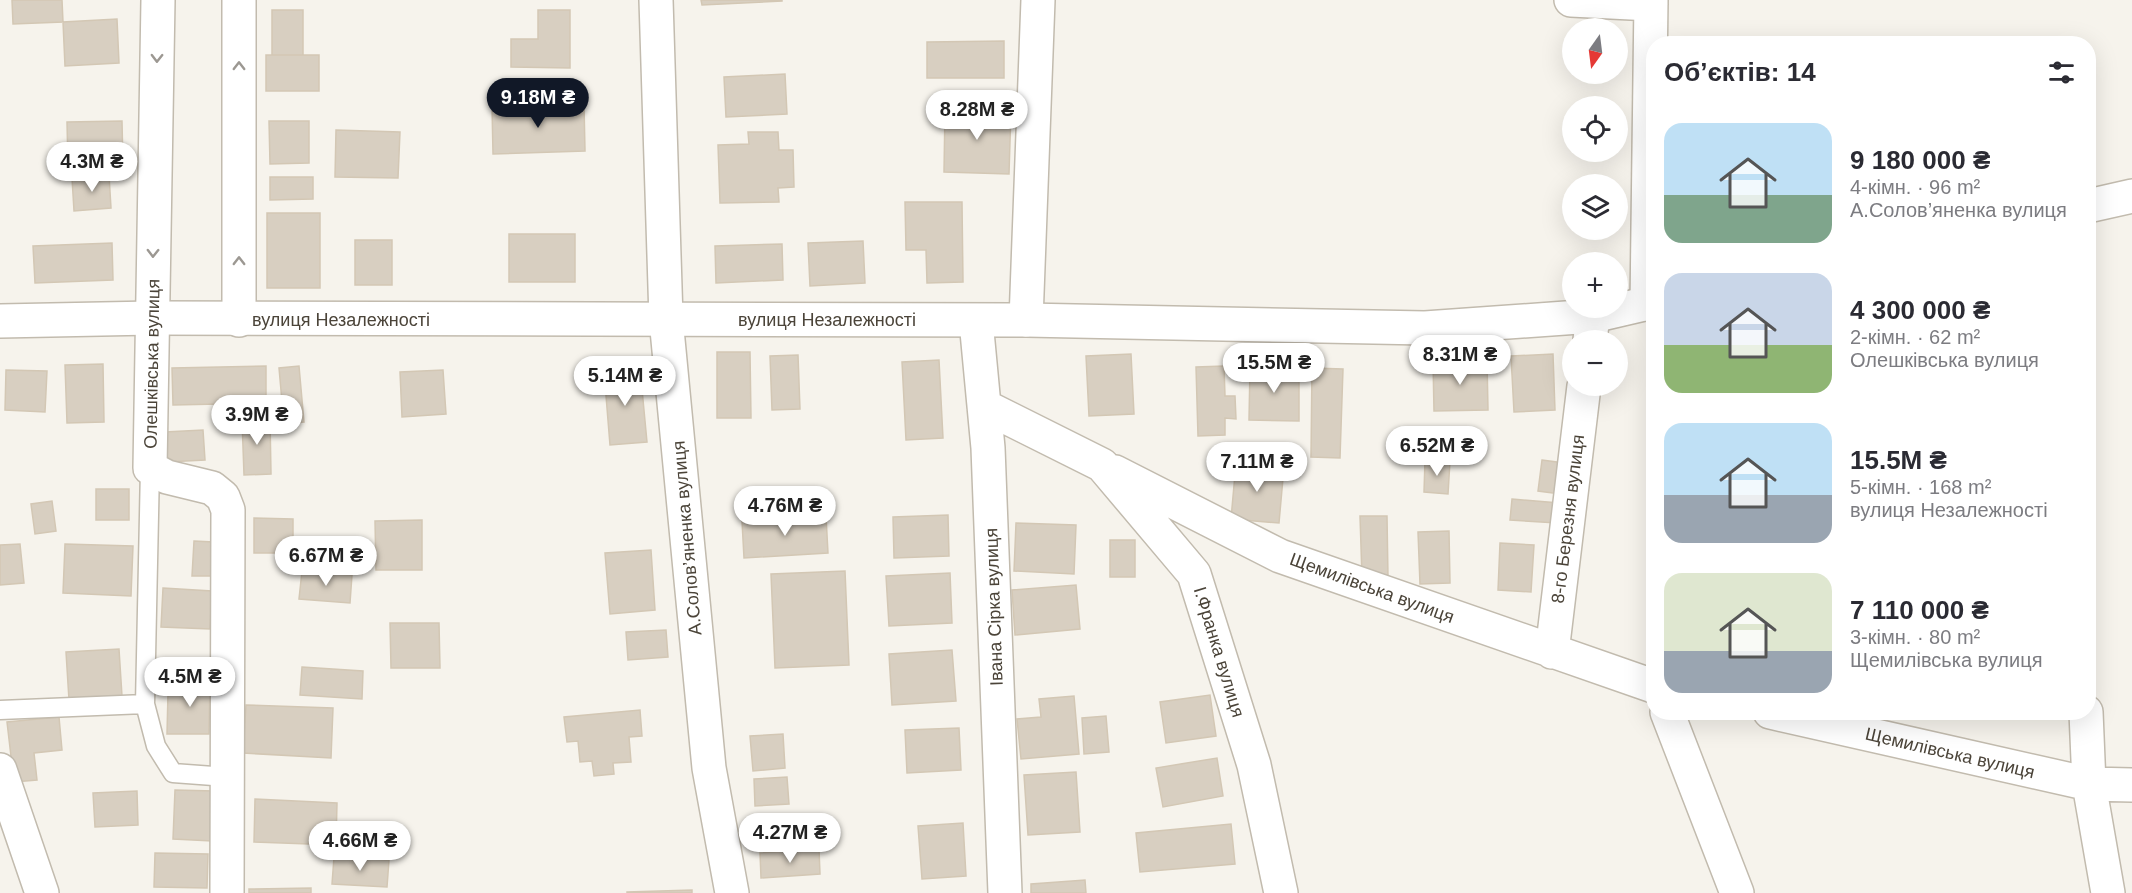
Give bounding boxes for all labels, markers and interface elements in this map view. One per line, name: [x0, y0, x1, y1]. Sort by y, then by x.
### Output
north arrow: [1562, 18, 1628, 84]
map controls: [1562, 18, 1628, 396]
one-way arrow: [151, 54, 163, 63]
icon: filters: [2045, 56, 2078, 89]
text: Об’єктів: 14: [1664, 57, 1816, 87]
one-way arrow: [233, 62, 245, 71]
pin: 9.18M ₴: [483, 78, 593, 129]
text: 9.18M ₴: [501, 86, 575, 108]
pin: 8.28M ₴: [922, 90, 1032, 141]
button: locate: [1562, 96, 1628, 162]
text: 8.28M ₴: [940, 98, 1014, 120]
pin: 4.3M ₴: [43, 142, 141, 193]
text: 9 180 000 ₴: [1850, 145, 1990, 175]
icon: home: [1712, 147, 1784, 219]
text: 4.3M ₴: [60, 150, 124, 172]
button: layers: [1562, 174, 1628, 240]
text: 4-кімн. · 96 m²: [1850, 176, 1980, 198]
text: А.Солов’яненка вулиця: [1850, 199, 2067, 221]
one-way arrow: [147, 249, 160, 258]
button: +: [1562, 252, 1628, 318]
one-way arrow: [233, 257, 245, 266]
street label: Олешківська вулиця: [141, 279, 163, 449]
text: 4 300 000 ₴: [1850, 295, 1990, 325]
icon: home: [1712, 297, 1784, 369]
street label: вулиця Незалежності: [252, 310, 430, 330]
street label: вулиця Незалежності: [738, 310, 916, 330]
text: 2-кімн. · 62 m²: [1850, 326, 1980, 348]
button: −: [1562, 330, 1628, 396]
pin: 8.31M ₴: [1405, 335, 1515, 386]
pin: 15.5M ₴: [1219, 343, 1329, 394]
text: 8.31M ₴: [1423, 343, 1497, 365]
text: Олешківська вулиця: [1850, 349, 2039, 371]
text: 15.5M ₴: [1237, 351, 1311, 373]
pin: 5.14M ₴: [570, 356, 680, 407]
text: 5.14M ₴: [588, 364, 662, 386]
pin: 3.9M ₴: [208, 395, 306, 446]
text: 3.9M ₴: [225, 403, 289, 425]
pin: 6.52M ₴: [1382, 426, 1492, 477]
street label: 8-го Березня вулиця: [1548, 433, 1588, 605]
text: 6.52M ₴: [1400, 434, 1474, 456]
street label: А.Солов’яненка вулиця: [669, 440, 705, 636]
pin: 7.11M ₴: [1202, 442, 1312, 493]
text: 15.5M ₴: [1850, 445, 1947, 475]
icon: home: [1712, 447, 1784, 519]
text: 7.11M ₴: [1220, 450, 1294, 472]
text: 5-кімн. · 168 m²: [1850, 476, 1991, 498]
pin: 4.76M ₴: [730, 486, 840, 537]
text: 4.76M ₴: [748, 494, 822, 516]
text: вулиця Незалежності: [1850, 499, 2048, 521]
street label: Івана Сірка вулиця: [981, 528, 1007, 686]
pin: 6.67M ₴: [271, 536, 381, 587]
text: 6.67M ₴: [289, 544, 363, 566]
street label: Щемилівська вулиця: [1287, 549, 1457, 627]
street label: І.Франка вулиця: [1190, 584, 1248, 720]
text: 7 110 000 ₴: [1850, 595, 1989, 625]
icon: home: [1712, 597, 1784, 669]
text: 3-кімн. · 80 m²: [1850, 626, 1980, 648]
text: Щемилівська вулиця: [1850, 649, 2042, 671]
pin: 4.5M ₴: [141, 657, 239, 708]
text: 4.5M ₴: [158, 665, 222, 687]
street label: Щемилівська вулиця: [1863, 724, 2037, 782]
pin: 4.27M ₴: [735, 813, 845, 864]
pin: 4.66M ₴: [305, 821, 415, 872]
text: 4.27M ₴: [753, 821, 827, 843]
text: 4.66M ₴: [323, 829, 397, 851]

